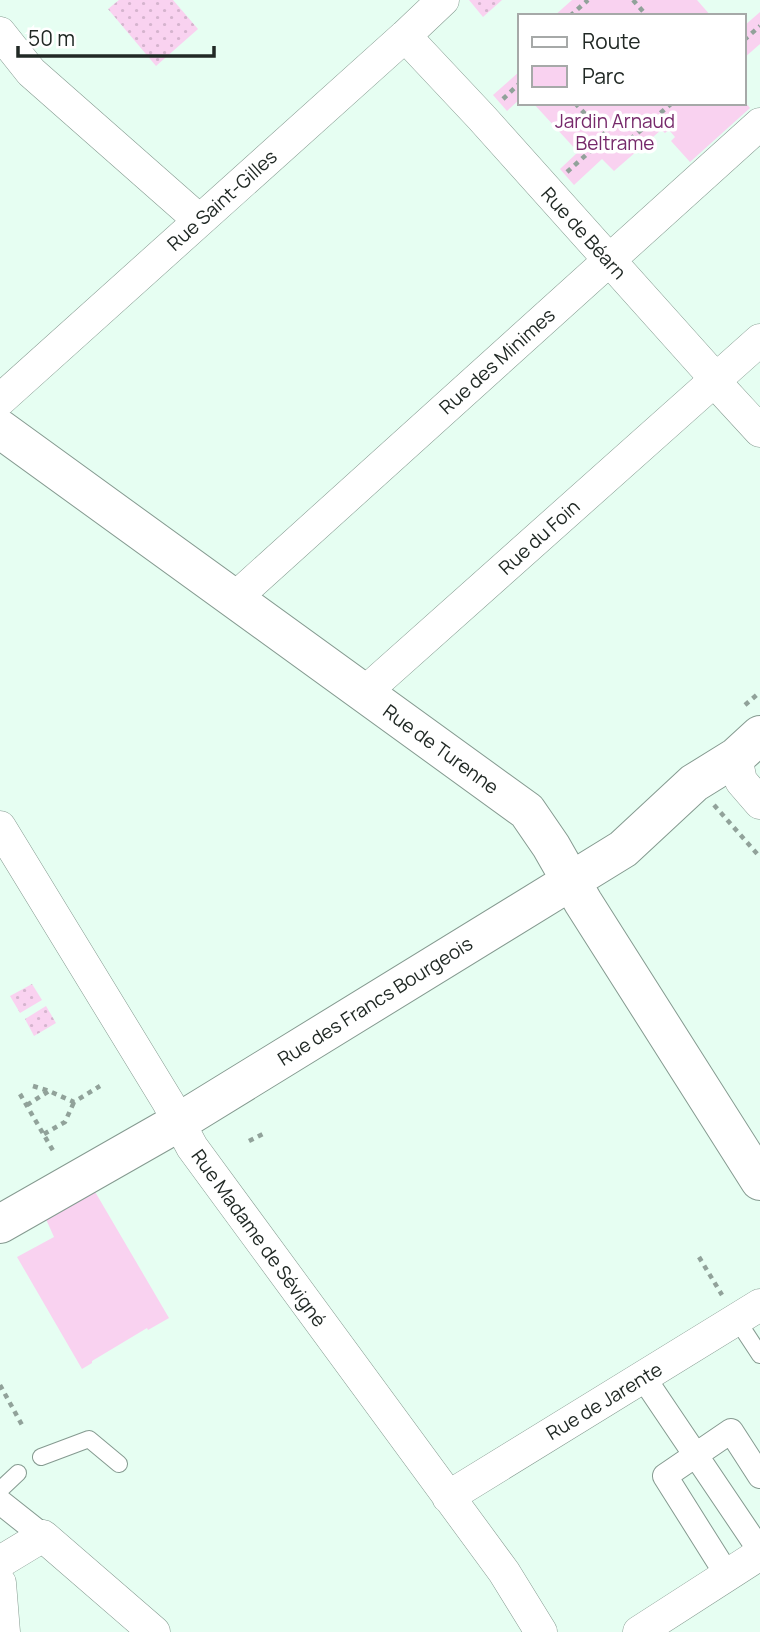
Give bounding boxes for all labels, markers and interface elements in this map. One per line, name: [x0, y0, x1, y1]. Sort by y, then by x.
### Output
scale bar: [18, 14, 214, 58]
legend: [518, 14, 746, 105]
text: 50 m: [28, 24, 75, 52]
text: Route: [582, 27, 640, 55]
text: Parc: [582, 62, 625, 90]
park label: Jardin Arnaud Beltrame: [555, 108, 675, 156]
street label: Rue Saint-Gilles: [161, 144, 283, 256]
street label: Rue de Béarn: [536, 181, 632, 285]
street label: Rue des Minimes: [433, 302, 561, 420]
street label: Rue du Foin: [493, 494, 585, 580]
street label: Rue de Turenne: [378, 698, 504, 800]
street label: Rue des Francs Bourgeois: [273, 930, 477, 1072]
street label: Rue Madame de Sévigné: [186, 1144, 332, 1332]
street label: Rue de Jarente: [541, 1356, 667, 1446]

